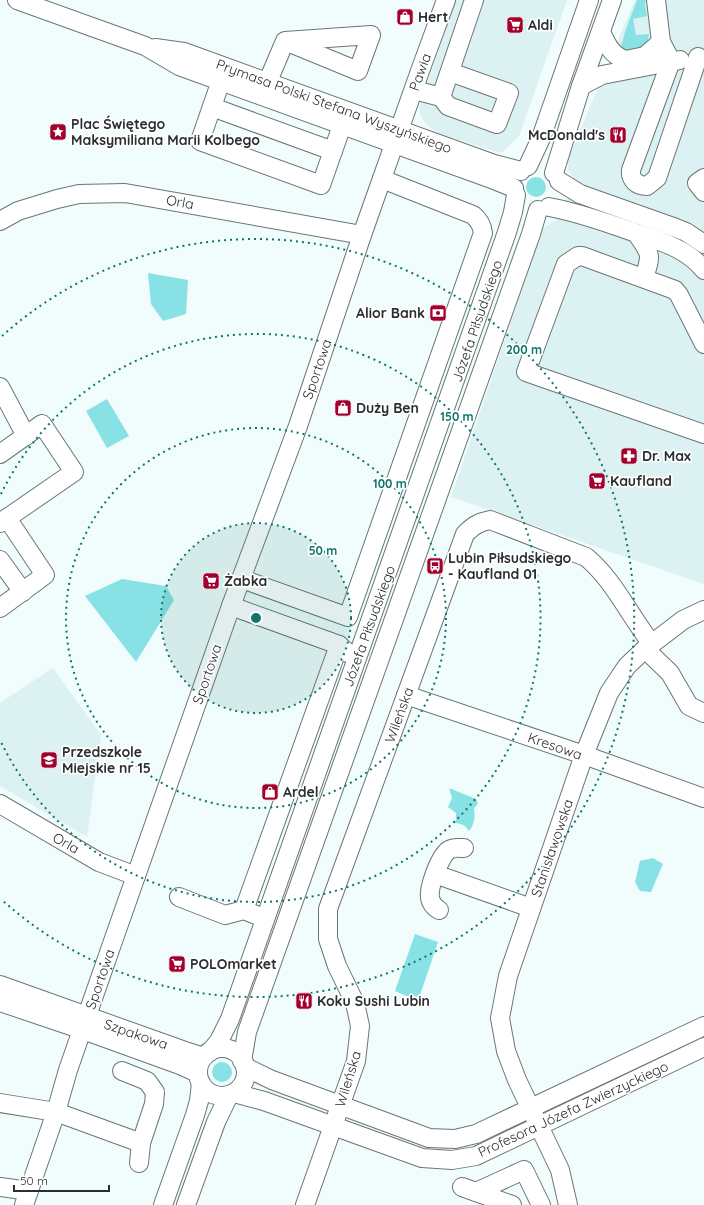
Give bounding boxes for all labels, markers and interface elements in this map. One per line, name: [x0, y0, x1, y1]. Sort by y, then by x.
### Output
shop icon: Hert: [395, 7, 415, 27]
place label: Hert: [418, 8, 448, 26]
supermarket icon: Aldi: [505, 15, 525, 35]
place label: Aldi: [528, 16, 553, 34]
street label: Pawia: [405, 51, 435, 93]
street label: Prymasa Polski Stefana Wyszyńskiego: [214, 55, 454, 157]
place label: Plac Świętego Maksymiliana Marii Kolbego: [71, 115, 260, 149]
place icon: Plac Świętego Maksymiliana Marii Kolbego: [48, 122, 68, 142]
restaurant icon: McDonald's: [608, 125, 628, 145]
place label: McDonald's: [528, 126, 605, 144]
street label: Orla: [165, 191, 195, 213]
street label: Józefa Piłsudskiego: [448, 258, 506, 384]
bank icon: Alior Bank: [428, 303, 448, 323]
place label: Alior Bank: [356, 304, 425, 322]
street label: Sportowa: [298, 337, 336, 401]
text: 200 m: [506, 342, 542, 357]
shop icon: Duży Ben: [333, 398, 353, 418]
place label: Duży Ben: [356, 399, 419, 417]
text: 150 m: [440, 409, 474, 424]
pharmacy icon: Dr. Max: [619, 446, 639, 466]
place label: Dr. Max: [642, 447, 691, 465]
supermarket icon: Kaufland: [587, 471, 607, 491]
place label: Kaufland: [610, 472, 672, 490]
text: 100 m: [373, 476, 407, 491]
text: 50 m: [309, 543, 337, 558]
place label: Lubin Piłsudskiego - Kaufland 01: [448, 549, 572, 583]
bus stop icon: Lubin Piłsudskiego - Kaufland 01: [425, 556, 445, 576]
street label: Józefa Piłsudskiego: [339, 563, 399, 689]
supermarket icon: Żabka: [201, 571, 221, 591]
place label: Żabka: [224, 572, 267, 590]
centre of rings: [249, 611, 263, 625]
street label: Sportowa: [188, 642, 226, 706]
street label: Wileńska: [381, 685, 417, 745]
street label: Kresowa: [525, 728, 585, 764]
place label: Przedszkole Miejskie nr 15: [62, 743, 151, 777]
school or university icon: Przedszkole Miejskie nr 15: [39, 750, 59, 770]
shop icon: Ardel: [260, 782, 280, 802]
place label: Ardel: [283, 783, 319, 801]
street label: Stanisławowska: [527, 797, 577, 899]
street label: Orla: [49, 828, 83, 858]
street label: Sportowa: [81, 947, 119, 1011]
supermarket icon: POLOmarket: [167, 954, 187, 974]
place label: POLOmarket: [190, 955, 277, 973]
restaurant icon: Koku Sushi Lubin: [294, 991, 314, 1011]
place label: Koku Sushi Lubin: [317, 992, 430, 1010]
street label: Szpakowa: [102, 1015, 170, 1053]
street label: Wileńska: [331, 1049, 365, 1109]
street label: Profesora Józefa Zwierzyckiego: [475, 1057, 671, 1161]
scale bar: [14, 1167, 109, 1193]
text: 50 m: [20, 1173, 48, 1188]

